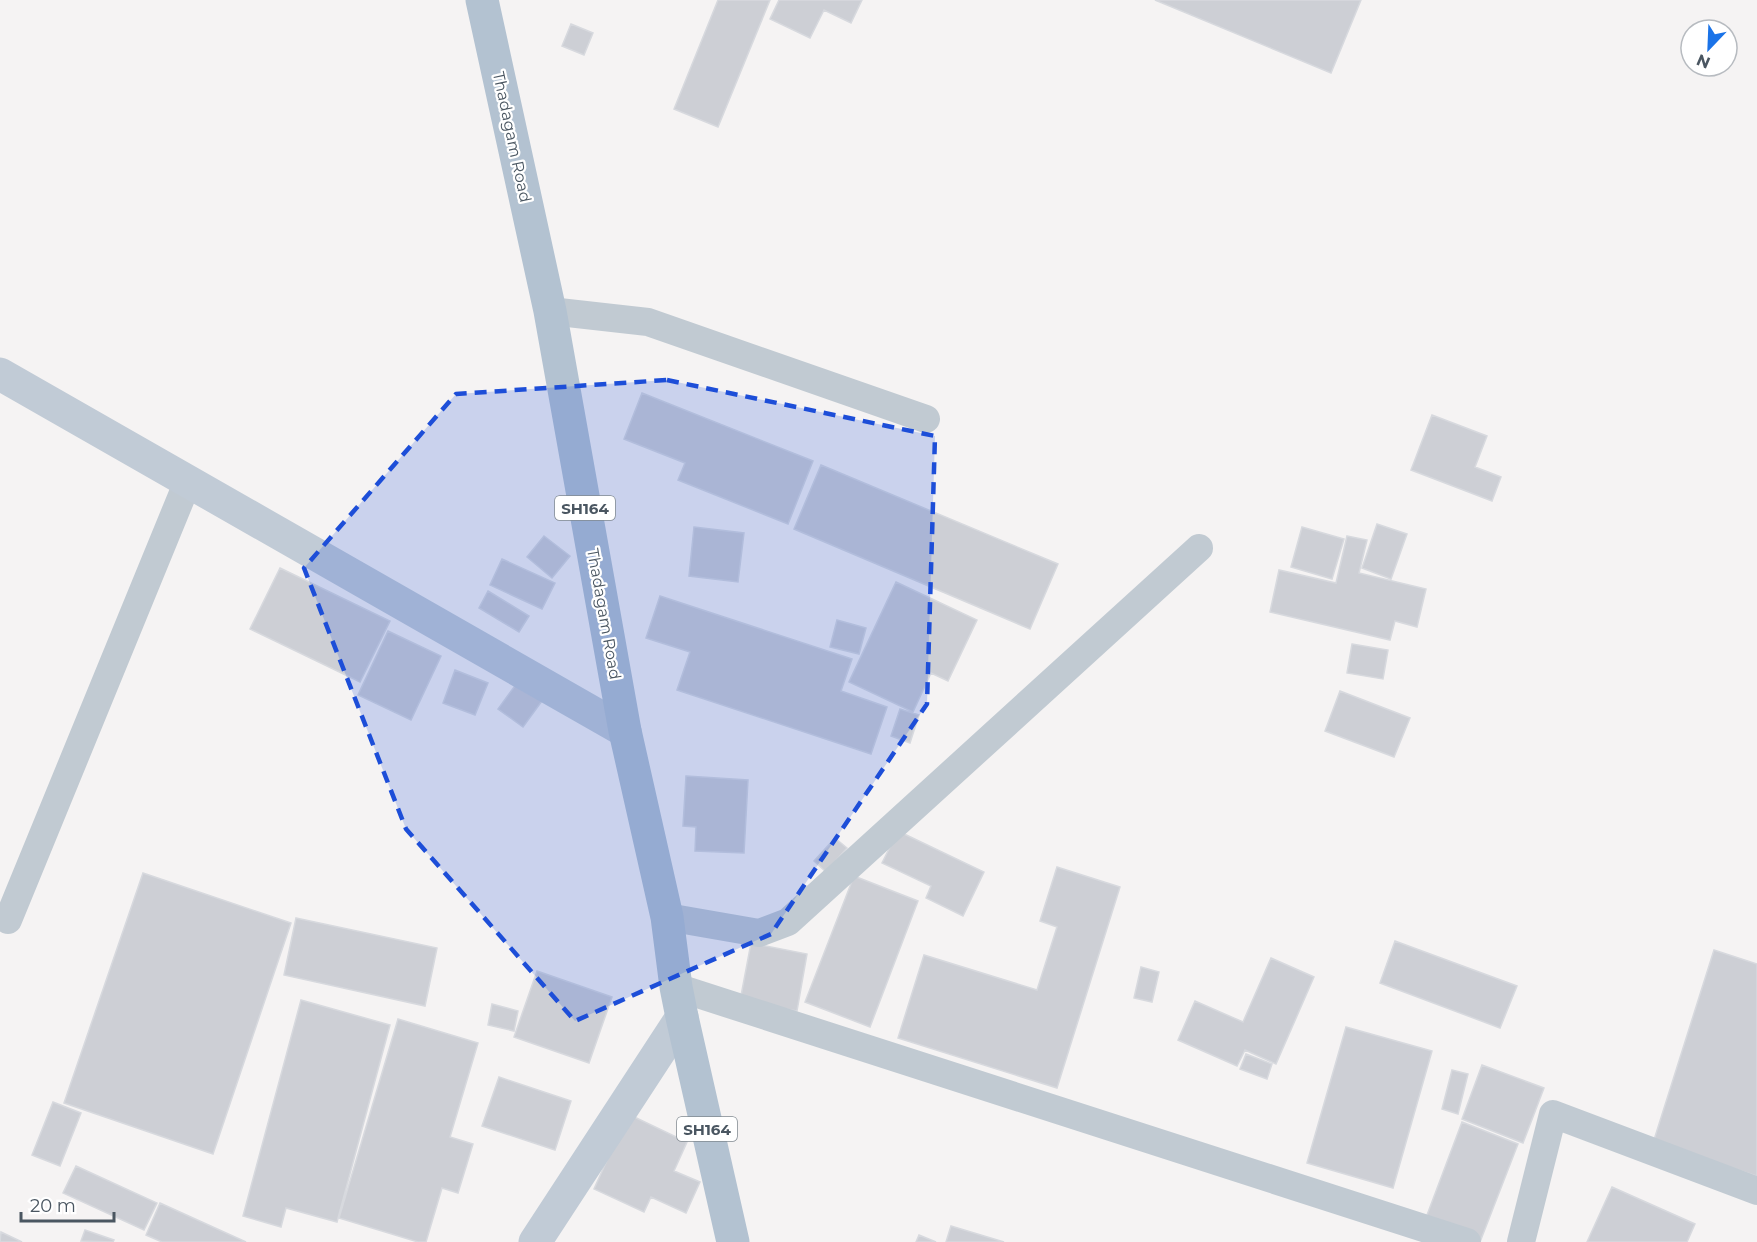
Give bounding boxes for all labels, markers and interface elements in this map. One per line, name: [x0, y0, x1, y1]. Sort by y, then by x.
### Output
north arrow: [1679, 18, 1739, 78]
text: N: [1694, 50, 1713, 73]
street label: Thadagam Road: [489, 70, 535, 204]
road number: SH164: [555, 496, 615, 520]
street label: Thadagam Road: [583, 547, 625, 681]
road number: SH164: [677, 1117, 737, 1141]
scale bar: [21, 1185, 114, 1223]
text: 20 m: [30, 1195, 76, 1217]

